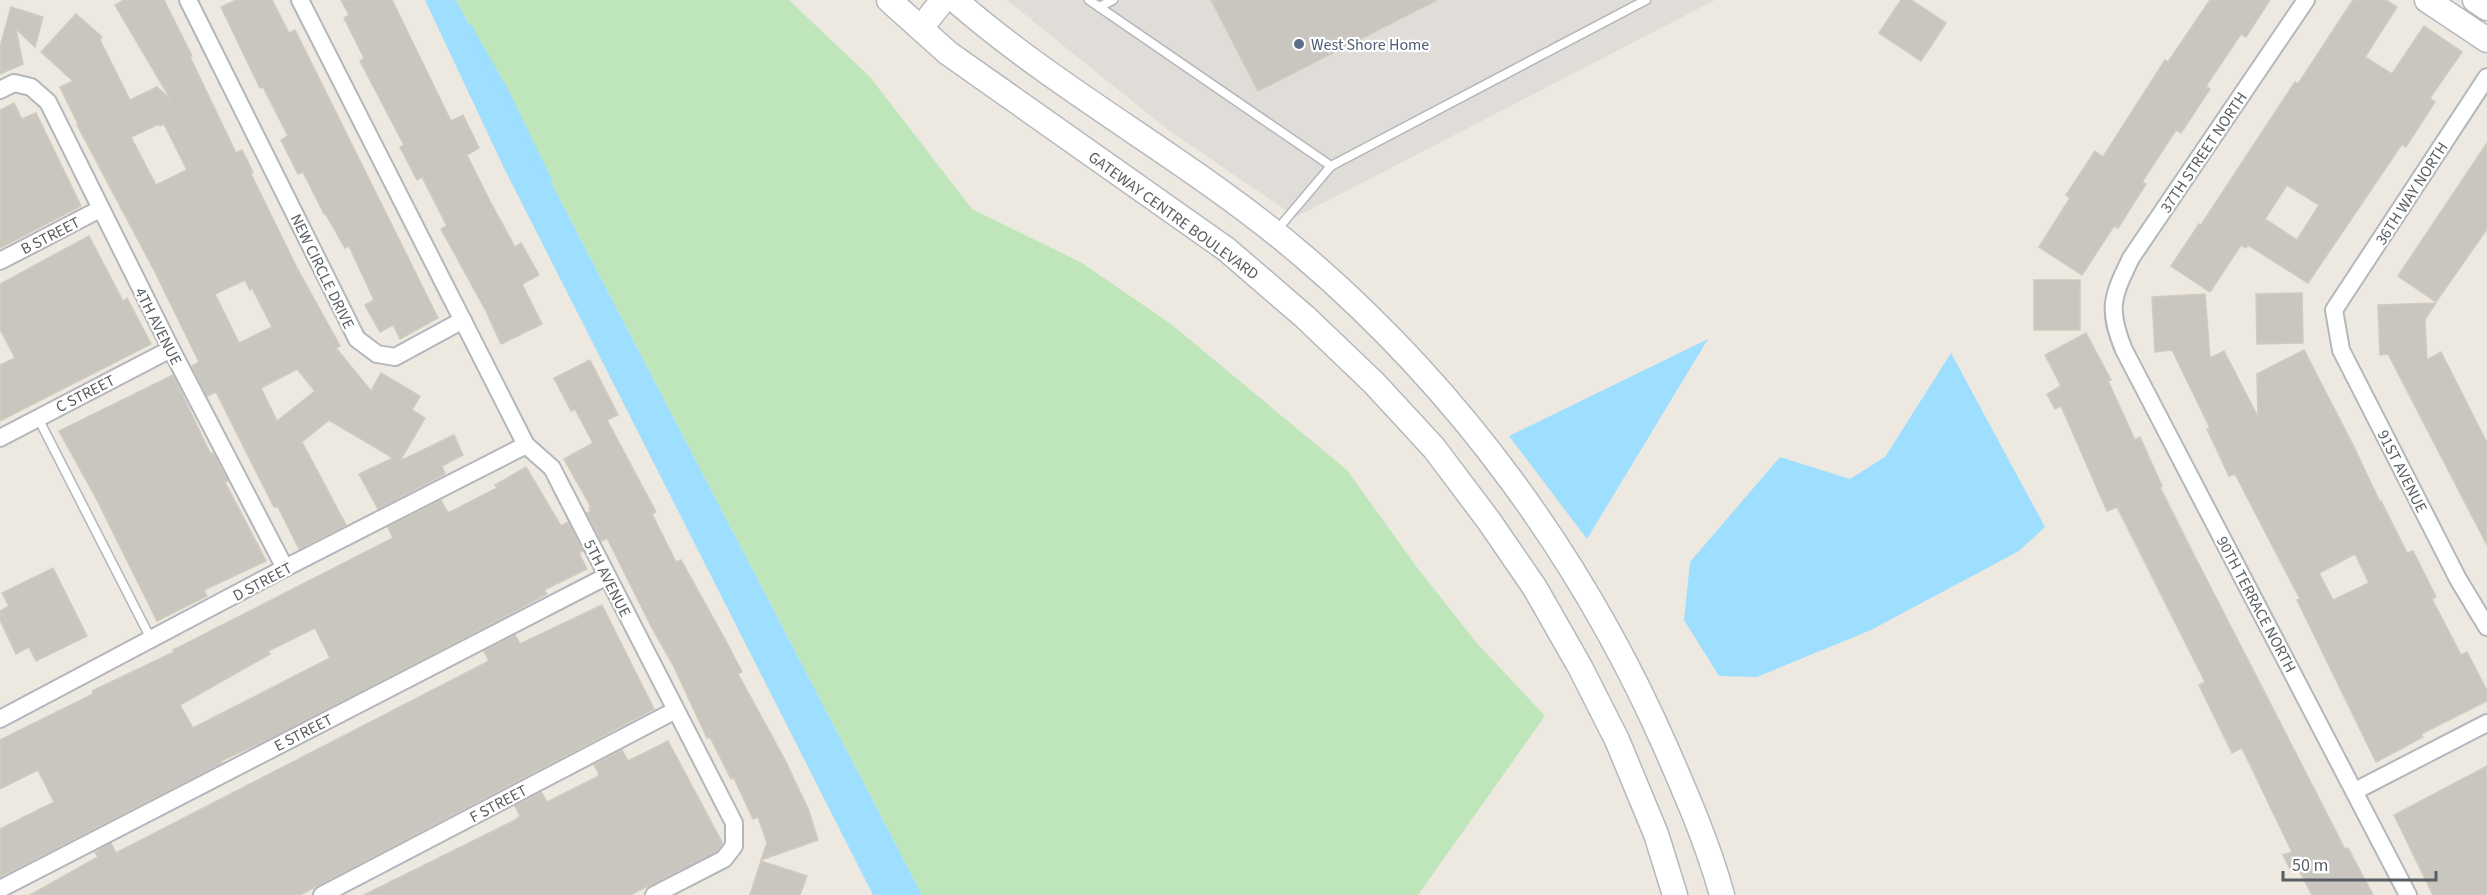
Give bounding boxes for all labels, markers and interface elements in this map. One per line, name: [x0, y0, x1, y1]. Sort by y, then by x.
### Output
place label: West Shore Home: [1311, 34, 1429, 56]
marker: West Shore Home: [1292, 37, 1306, 51]
street label: 37TH STREET NORTH: [2155, 88, 2253, 217]
street label: 36TH WAY NORTH: [2370, 138, 2453, 249]
street label: GATEWAY CENTRE BOULEVARD: [1084, 146, 1263, 285]
street label: NEW CIRCLE DRIVE: [285, 210, 359, 333]
street label: B STREET: [17, 211, 84, 260]
street label: 4TH AVENUE: [129, 284, 187, 369]
street label: C STREET: [52, 369, 119, 418]
street label: 91ST AVENUE: [2372, 426, 2432, 517]
street label: 90TH TERRACE NORTH: [2211, 532, 2301, 676]
street label: 5TH AVENUE: [578, 536, 636, 621]
street label: D STREET: [229, 557, 296, 607]
street label: E STREET: [270, 709, 337, 757]
street label: F STREET: [466, 779, 532, 828]
scale bar: [2283, 844, 2436, 882]
text: 50 m: [2292, 853, 2328, 878]

